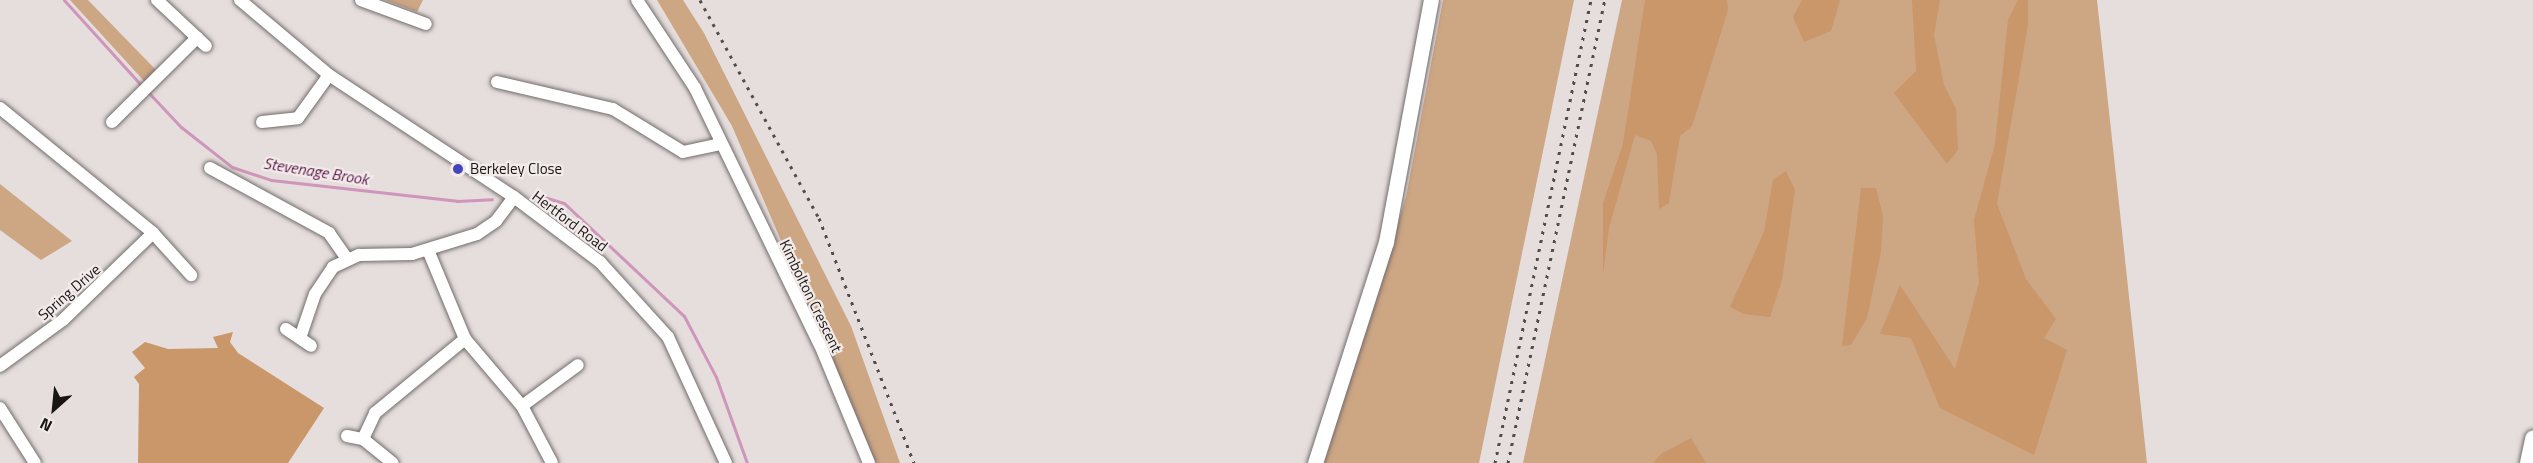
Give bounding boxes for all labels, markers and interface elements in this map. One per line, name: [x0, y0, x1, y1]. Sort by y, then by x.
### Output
water label: Stevenage Brook: [262, 153, 370, 189]
place label: Berkeley Close: [470, 160, 562, 178]
marker: Berkeley Close: [451, 162, 465, 176]
street label: Hertford Road: [529, 187, 611, 255]
street label: Kimbolton Crescent: [776, 237, 846, 355]
street label: Spring Drive: [34, 260, 104, 324]
north arrow: [24, 379, 84, 439]
text: N: [35, 412, 56, 438]

